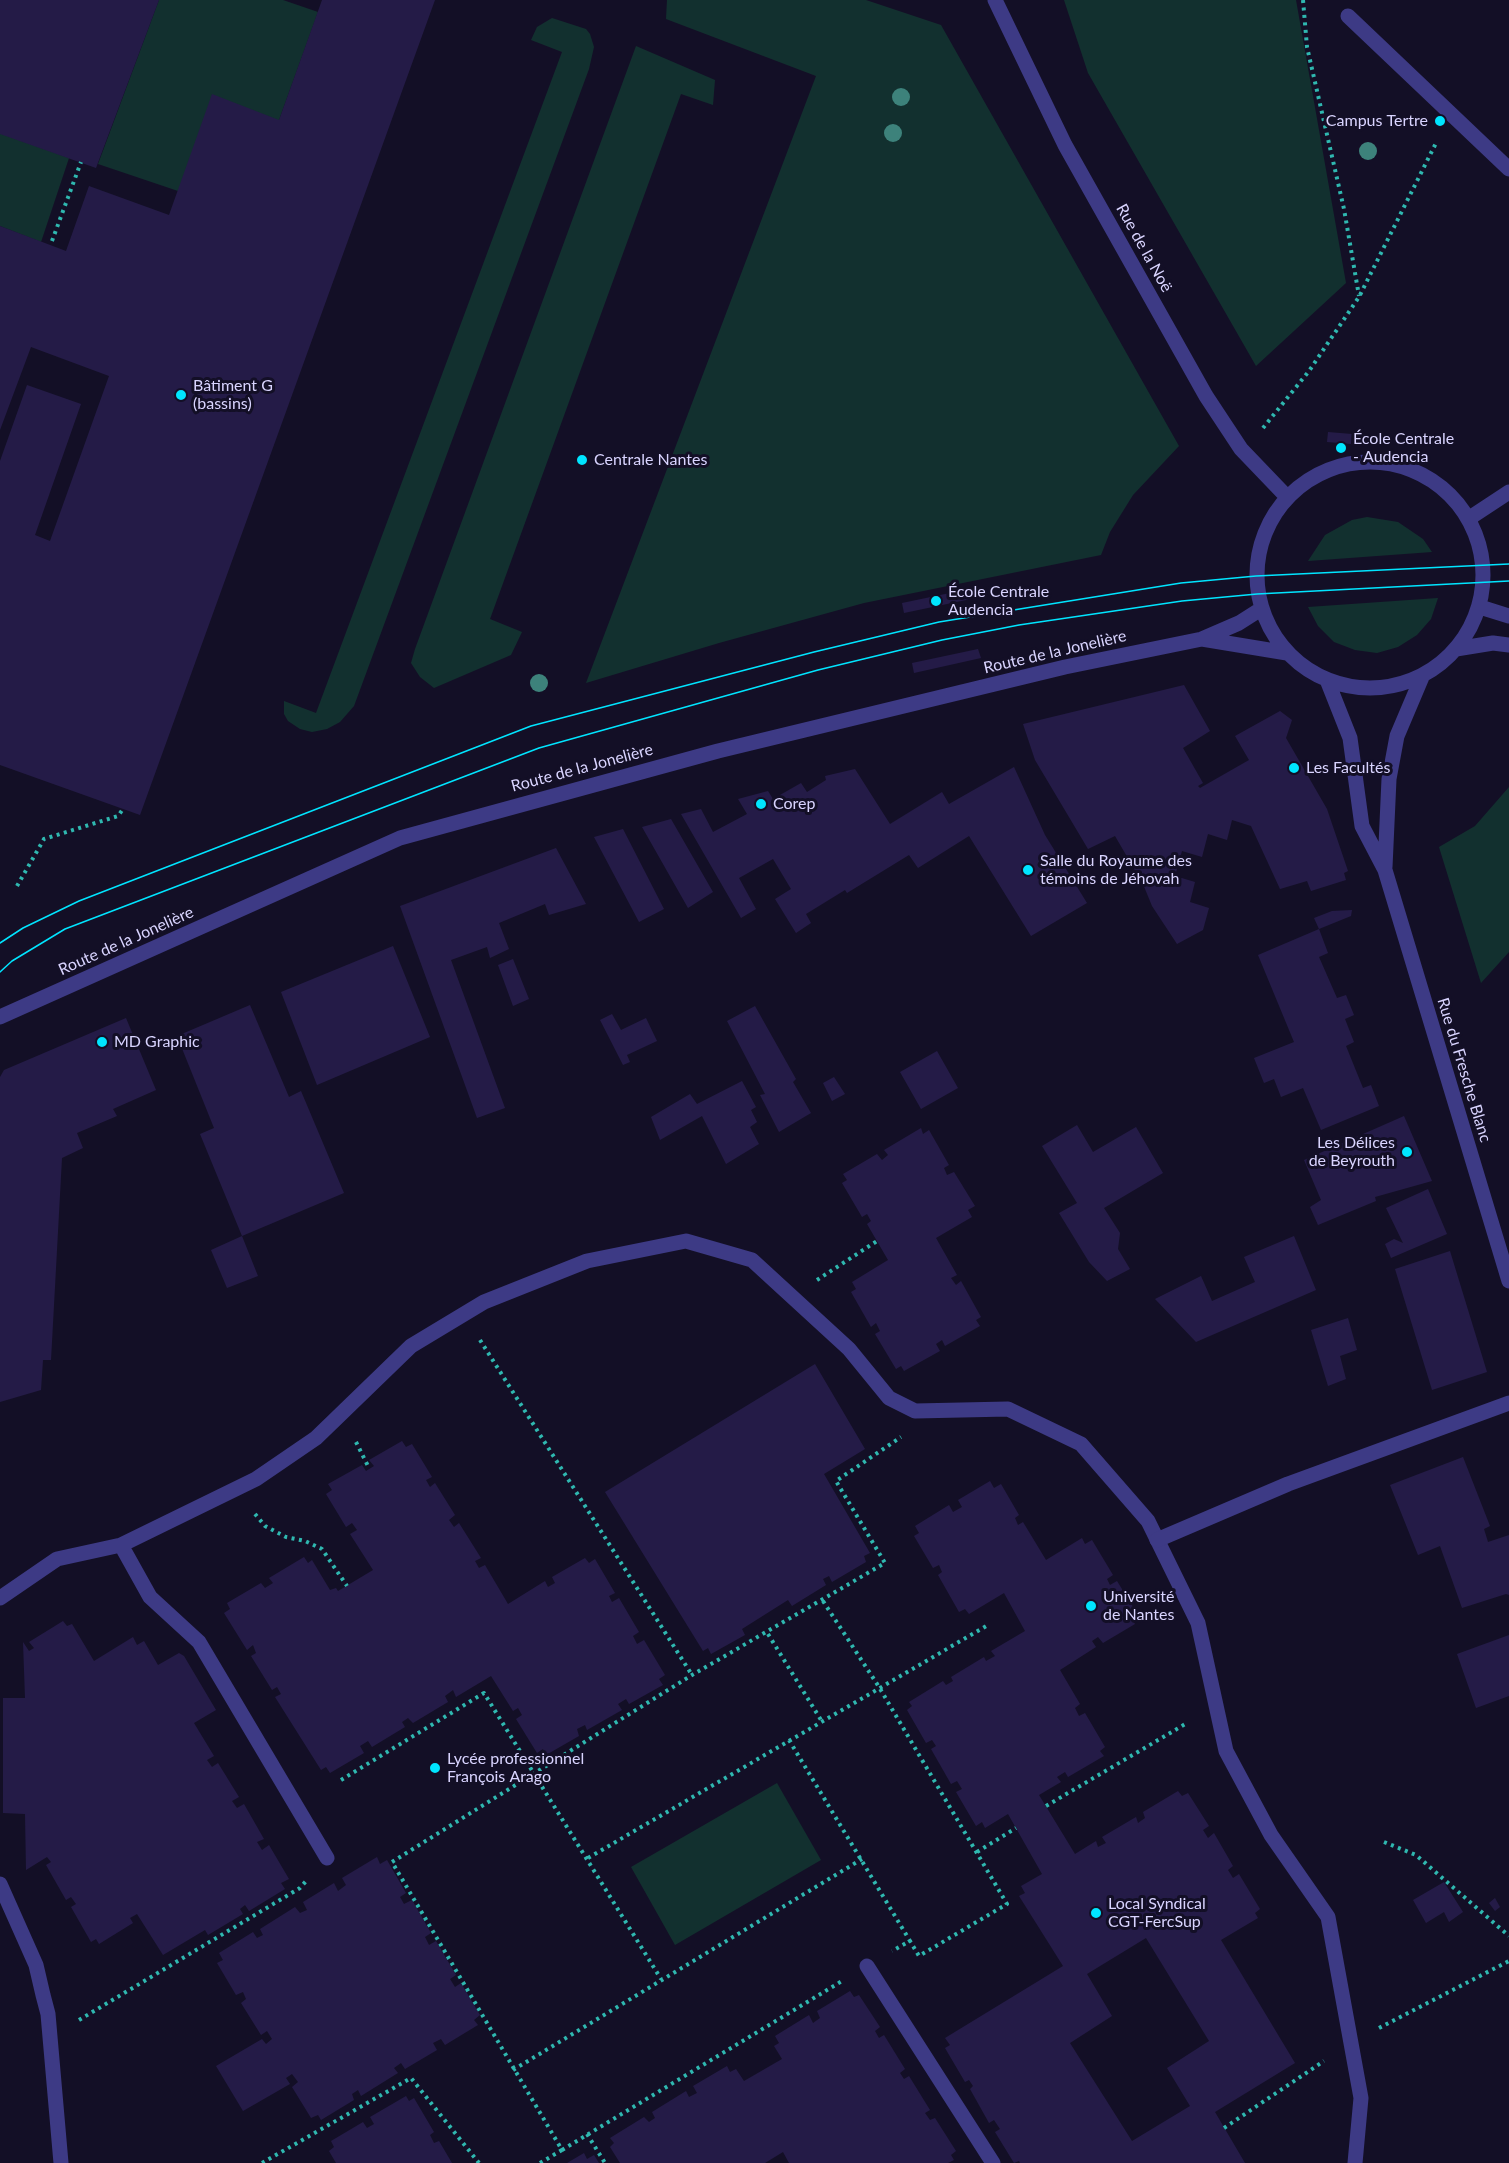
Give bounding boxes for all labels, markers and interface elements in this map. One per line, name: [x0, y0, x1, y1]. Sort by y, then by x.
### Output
place label: Campus Tertre: [1326, 111, 1428, 131]
marker: Campus Tertre: [1433, 114, 1447, 128]
street label: Rue de la Noë: [1112, 200, 1176, 296]
place label: Bâtiment G (bassins): [193, 376, 273, 414]
marker: Bâtiment G (bassins): [174, 388, 188, 402]
place label: École Centrale - Audencia: [1353, 429, 1454, 467]
marker: École Centrale - Audencia: [1334, 441, 1348, 455]
place label: Centrale Nantes: [594, 450, 707, 470]
marker: Centrale Nantes: [575, 453, 589, 467]
place label: École Centrale Audencia: [948, 582, 1049, 620]
marker: École Centrale Audencia: [929, 594, 943, 608]
street label: Route de la Jonelière: [982, 626, 1128, 678]
street label: Route de la Jonelière: [509, 740, 655, 796]
place label: Les Facultés: [1306, 758, 1390, 778]
marker: Les Facultés: [1287, 761, 1301, 775]
place label: Corep: [773, 794, 816, 814]
marker: Corep: [754, 797, 768, 811]
place label: Salle du Royaume des témoins de Jéhovah: [1040, 851, 1192, 889]
marker: Salle du Royaume des témoins de Jéhovah: [1021, 863, 1035, 877]
street label: Route de la Jonelière: [55, 903, 197, 979]
street label: Rue du Fresche Blanc: [1433, 995, 1495, 1145]
place label: MD Graphic: [114, 1032, 200, 1052]
marker: MD Graphic: [95, 1035, 109, 1049]
place label: Les Délices de Beyrouth: [1309, 1133, 1395, 1171]
marker: Les Délices de Beyrouth: [1400, 1145, 1414, 1159]
place label: Université de Nantes: [1103, 1587, 1174, 1625]
marker: Université de Nantes: [1084, 1599, 1098, 1613]
place label: Lycée professionnel François Arago: [447, 1749, 584, 1787]
marker: Lycée professionnel François Arago: [428, 1761, 442, 1775]
place label: Local Syndical CGT-FercSup: [1108, 1894, 1206, 1932]
marker: Local Syndical CGT-FercSup: [1089, 1906, 1103, 1920]

